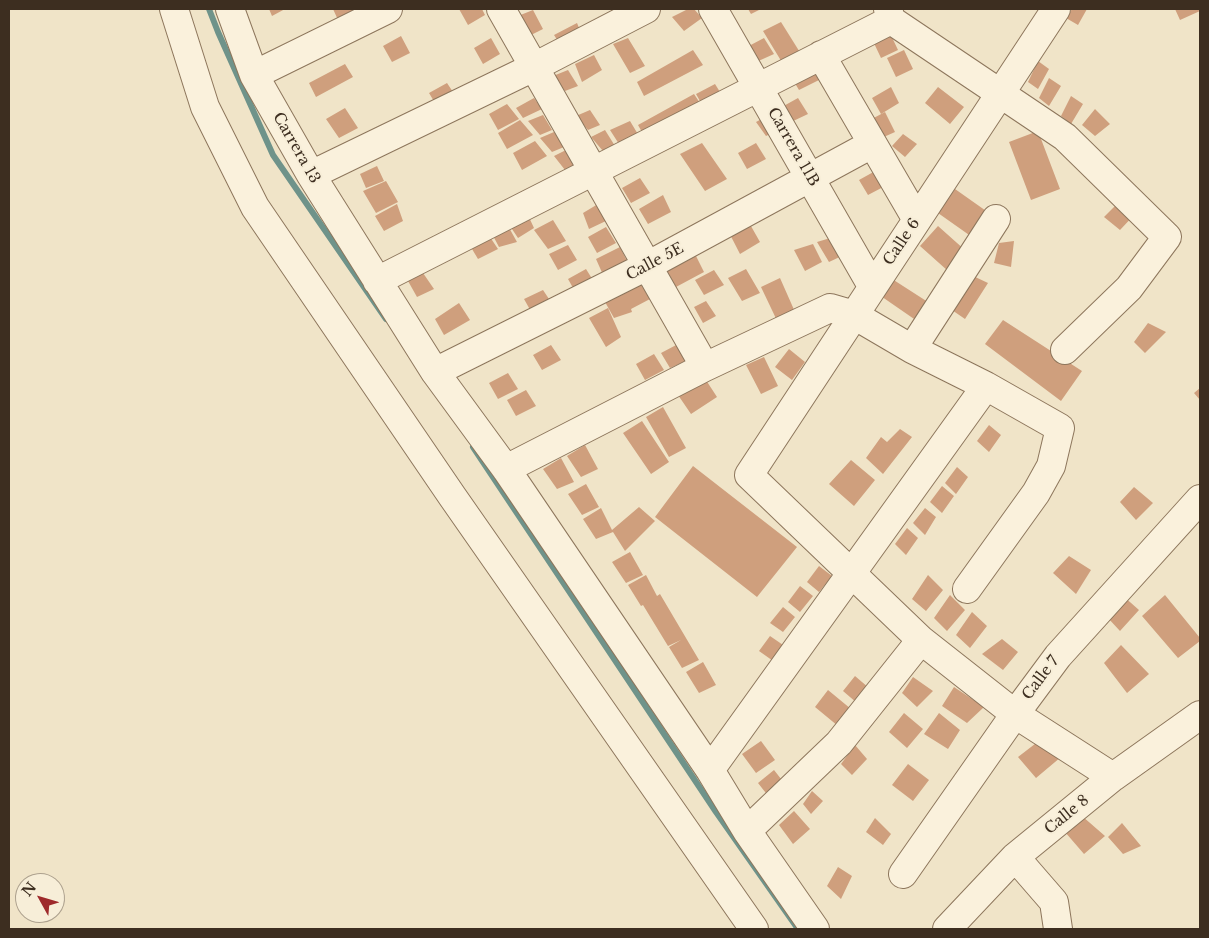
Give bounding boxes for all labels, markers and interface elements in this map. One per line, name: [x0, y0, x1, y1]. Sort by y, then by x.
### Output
street label: Carrera 11B: [763, 105, 823, 189]
street label: Carrera 13: [269, 109, 323, 187]
street label: Calle 6: [880, 215, 924, 269]
street label: Calle 5E: [623, 239, 687, 285]
street label: Calle 7: [1019, 652, 1063, 704]
street label: Calle 8: [1041, 792, 1093, 838]
north arrow: [15, 873, 65, 923]
text: N: [18, 878, 40, 900]

